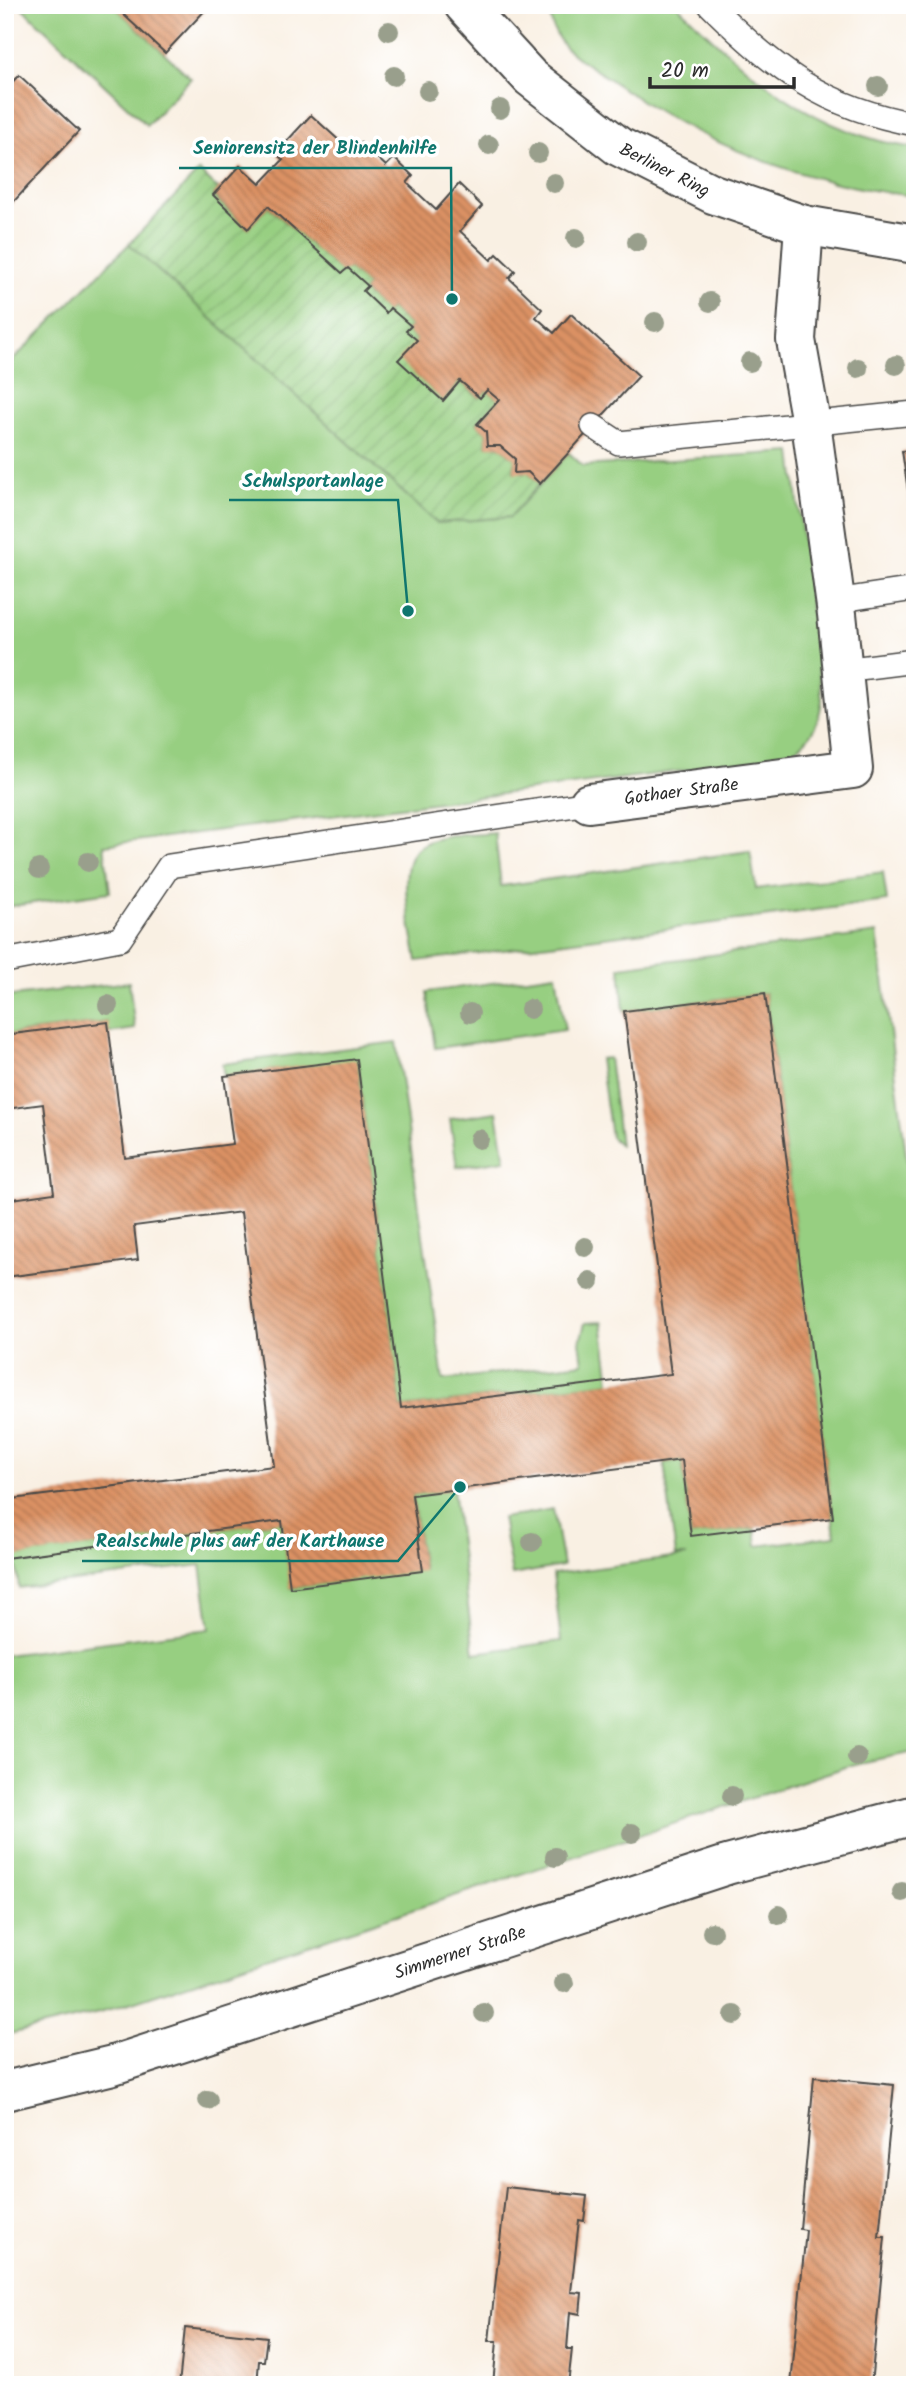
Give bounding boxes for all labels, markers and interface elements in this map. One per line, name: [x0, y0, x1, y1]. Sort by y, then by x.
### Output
scale bar: [650, 46, 794, 90]
text: 20 m: [661, 55, 709, 88]
callout: Seniorensitz der Blindenhilfe: [179, 128, 451, 168]
text: Seniorensitz der Blindenhilfe: [193, 134, 437, 164]
street label: Berliner Ring: [614, 136, 715, 206]
callout: Schulsportanlage: [229, 460, 398, 500]
text: Schulsportanlage: [242, 467, 384, 497]
street label: Gothaer Straße: [622, 771, 740, 814]
callout: Realschule plus auf der Karthause: [82, 1521, 398, 1561]
text: Realschule plus auf der Karthause: [96, 1527, 384, 1557]
street label: Simmerner Straße: [391, 1918, 530, 1988]

